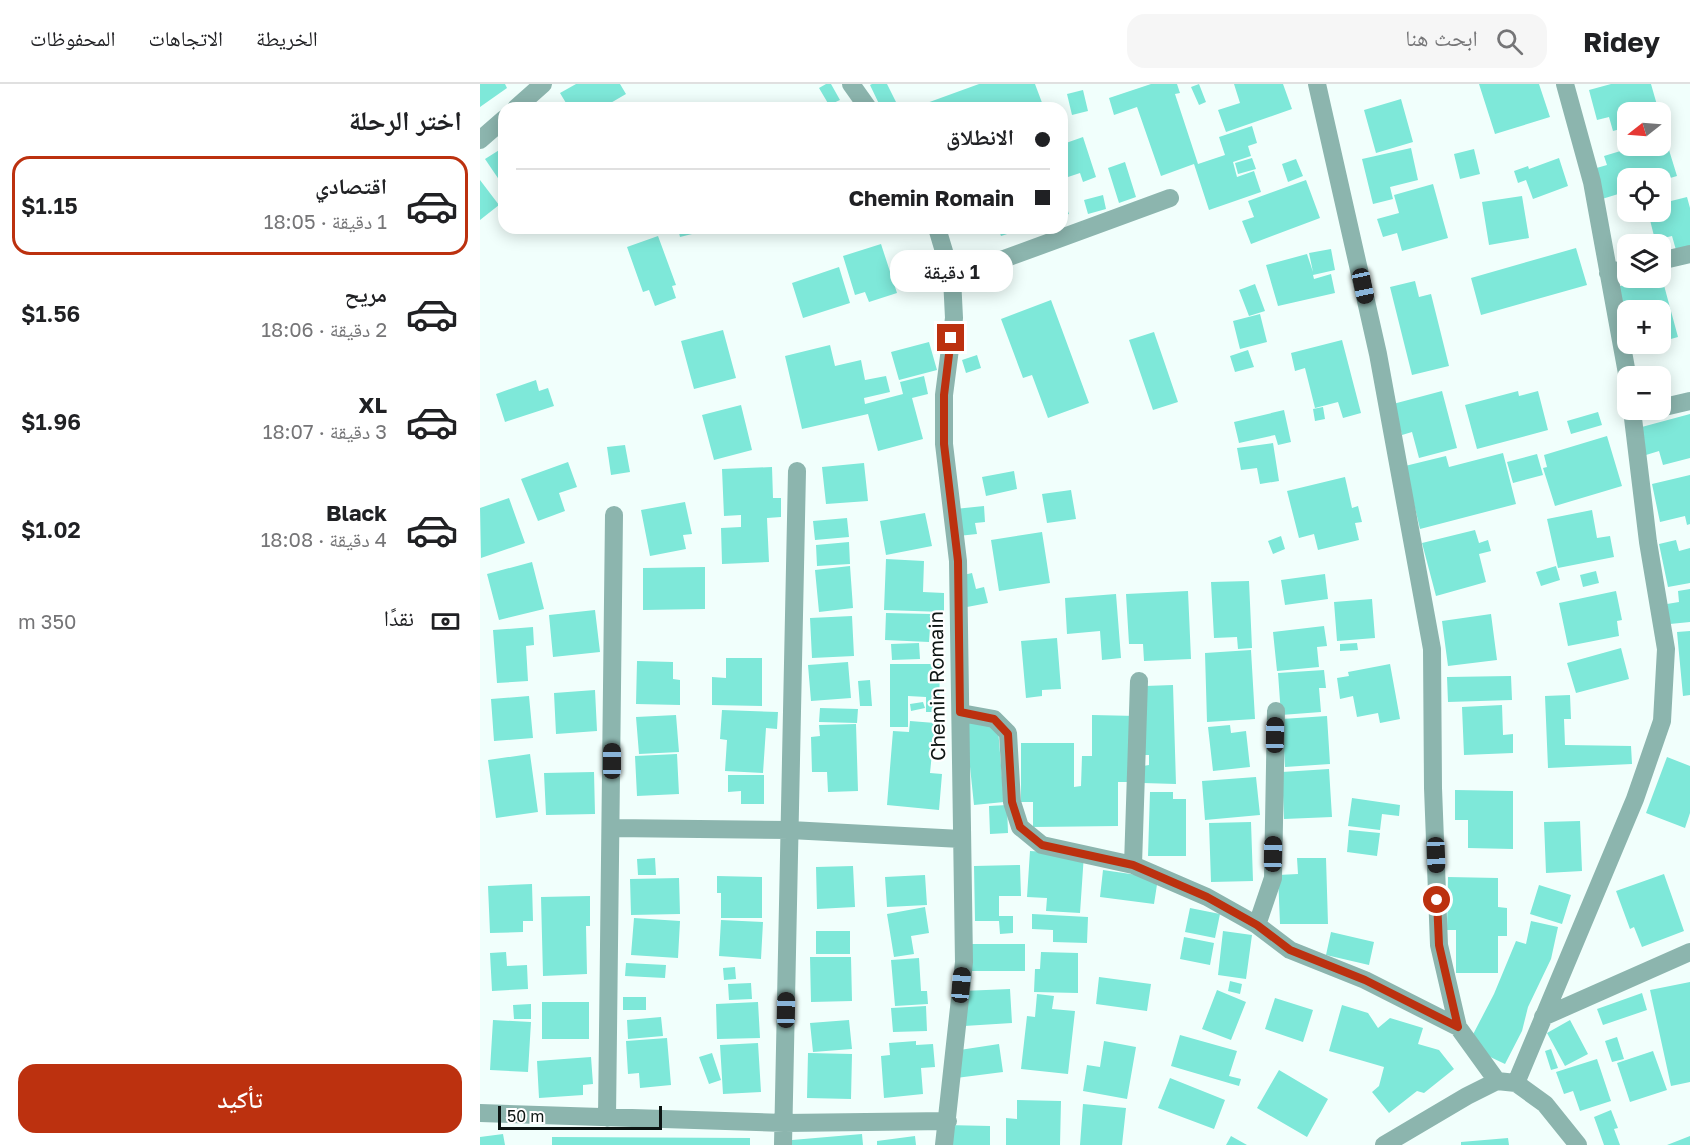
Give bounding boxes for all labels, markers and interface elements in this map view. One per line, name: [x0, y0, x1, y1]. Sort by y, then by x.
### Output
search box: [1127, 14, 1547, 68]
text: ابحث هنا: [1405, 24, 1478, 51]
text: المحفوظات: [30, 25, 115, 51]
text: الاتجاهات: [148, 25, 223, 51]
text: الخريطة: [256, 25, 318, 51]
icon: search: [1493, 25, 1526, 58]
text: Ridey: [1583, 25, 1660, 58]
north arrow: [1617, 102, 1671, 156]
map controls: [1617, 102, 1671, 420]
text: اختر الرحلة: [349, 104, 462, 136]
text: الانطلاق: [946, 123, 1014, 150]
button: locate: [1617, 168, 1671, 222]
text: اقتصادي: [315, 172, 387, 199]
icon: car: [405, 179, 459, 233]
text: Chemin Romain: [849, 184, 1014, 211]
text: $1.15: [21, 192, 78, 219]
text: 1 دقيقة · 18:05: [264, 209, 387, 233]
button: layers: [1617, 234, 1671, 288]
callout: 1 دقيقة: [890, 251, 1012, 293]
text: 1 دقيقة: [923, 259, 980, 283]
car: [1350, 267, 1376, 305]
text: مريح: [344, 280, 387, 307]
icon: car: [405, 287, 459, 341]
text: $1.56: [21, 300, 80, 327]
button: +: [1617, 300, 1671, 354]
text: 2 دقيقة · 18:06: [261, 317, 387, 341]
route end: [937, 324, 964, 351]
button: −: [1617, 366, 1671, 420]
text: XL: [359, 391, 387, 418]
icon: car: [405, 395, 459, 449]
text: $1.96: [21, 408, 81, 435]
text: 3 دقيقة · 18:07: [263, 419, 387, 443]
text: Black: [326, 499, 387, 526]
icon: car: [405, 503, 459, 557]
text: $1.02: [21, 516, 81, 543]
text: 4 دقيقة · 18:08: [261, 527, 387, 551]
text: نقدًا: [384, 604, 414, 631]
icon: cash: [429, 605, 462, 638]
text: 350 m: [18, 609, 76, 633]
street label: Chemin Romain: [923, 611, 949, 761]
car: [1266, 717, 1284, 753]
car: [603, 743, 621, 779]
car: [1264, 836, 1282, 872]
car: [1426, 837, 1446, 873]
route start: [1423, 886, 1450, 913]
car: [950, 966, 972, 1004]
car: [777, 992, 795, 1028]
button: تأكيد: [18, 1064, 462, 1133]
scale bar: [498, 1103, 662, 1130]
text: 50 m: [507, 1106, 544, 1126]

